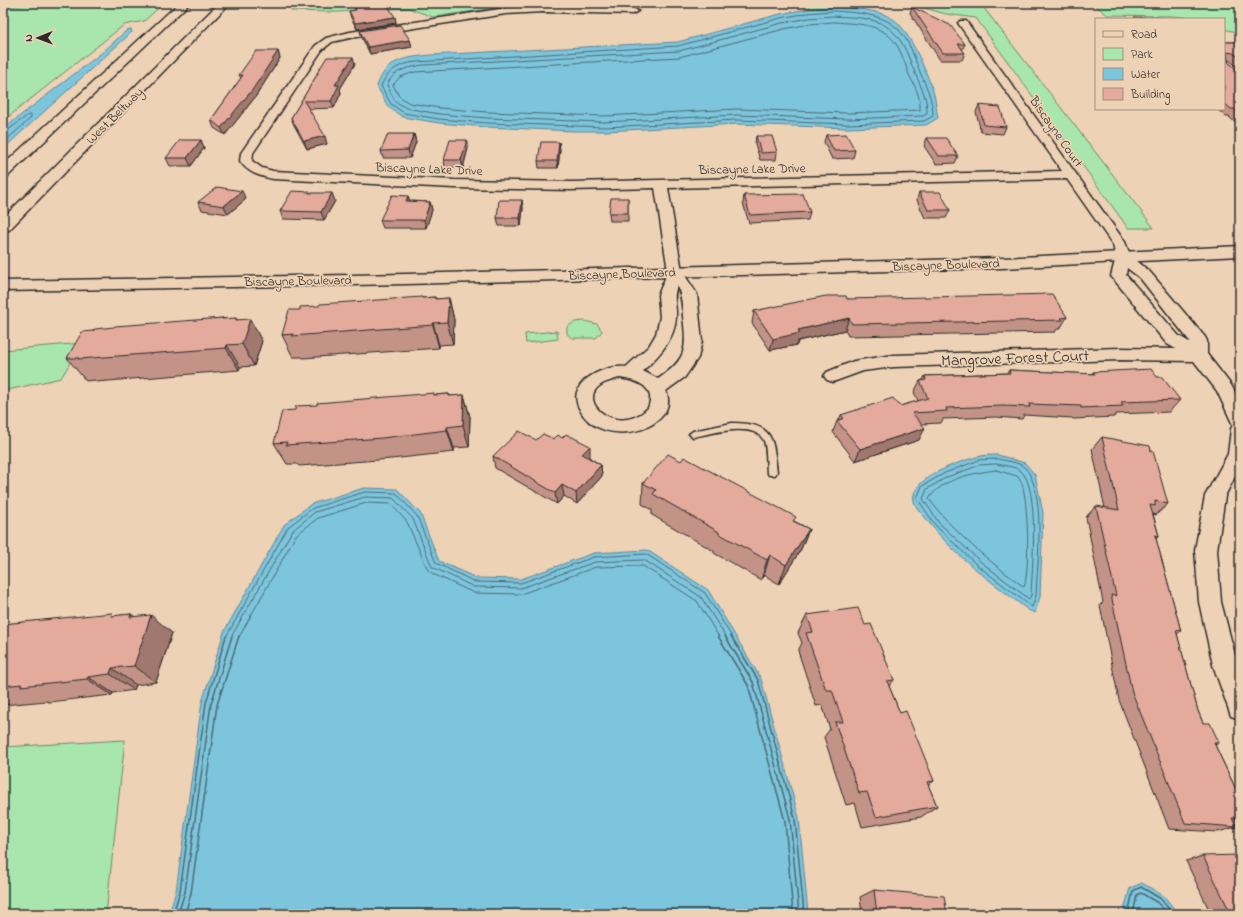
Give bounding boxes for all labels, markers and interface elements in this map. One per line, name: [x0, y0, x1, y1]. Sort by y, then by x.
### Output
north arrow: [18, 18, 58, 58]
legend: [1095, 18, 1225, 110]
text: Road: [1131, 26, 1157, 44]
text: N: [21, 34, 37, 42]
text: Park: [1131, 46, 1153, 64]
text: Water: [1131, 66, 1160, 84]
street label: West Beltway: [82, 83, 149, 150]
text: Building: [1130, 86, 1170, 105]
street label: Biscayne Court: [1023, 92, 1088, 172]
street label: Biscayne Lake Drive: [374, 158, 483, 182]
street label: Biscayne Lake Drive: [697, 159, 806, 181]
street label: Biscayne Boulevard: [891, 254, 1001, 278]
street label: Biscayne Boulevard: [567, 263, 677, 287]
street label: Biscayne Boulevard: [243, 271, 353, 293]
street label: Mangrove Forest Court: [941, 344, 1090, 374]

